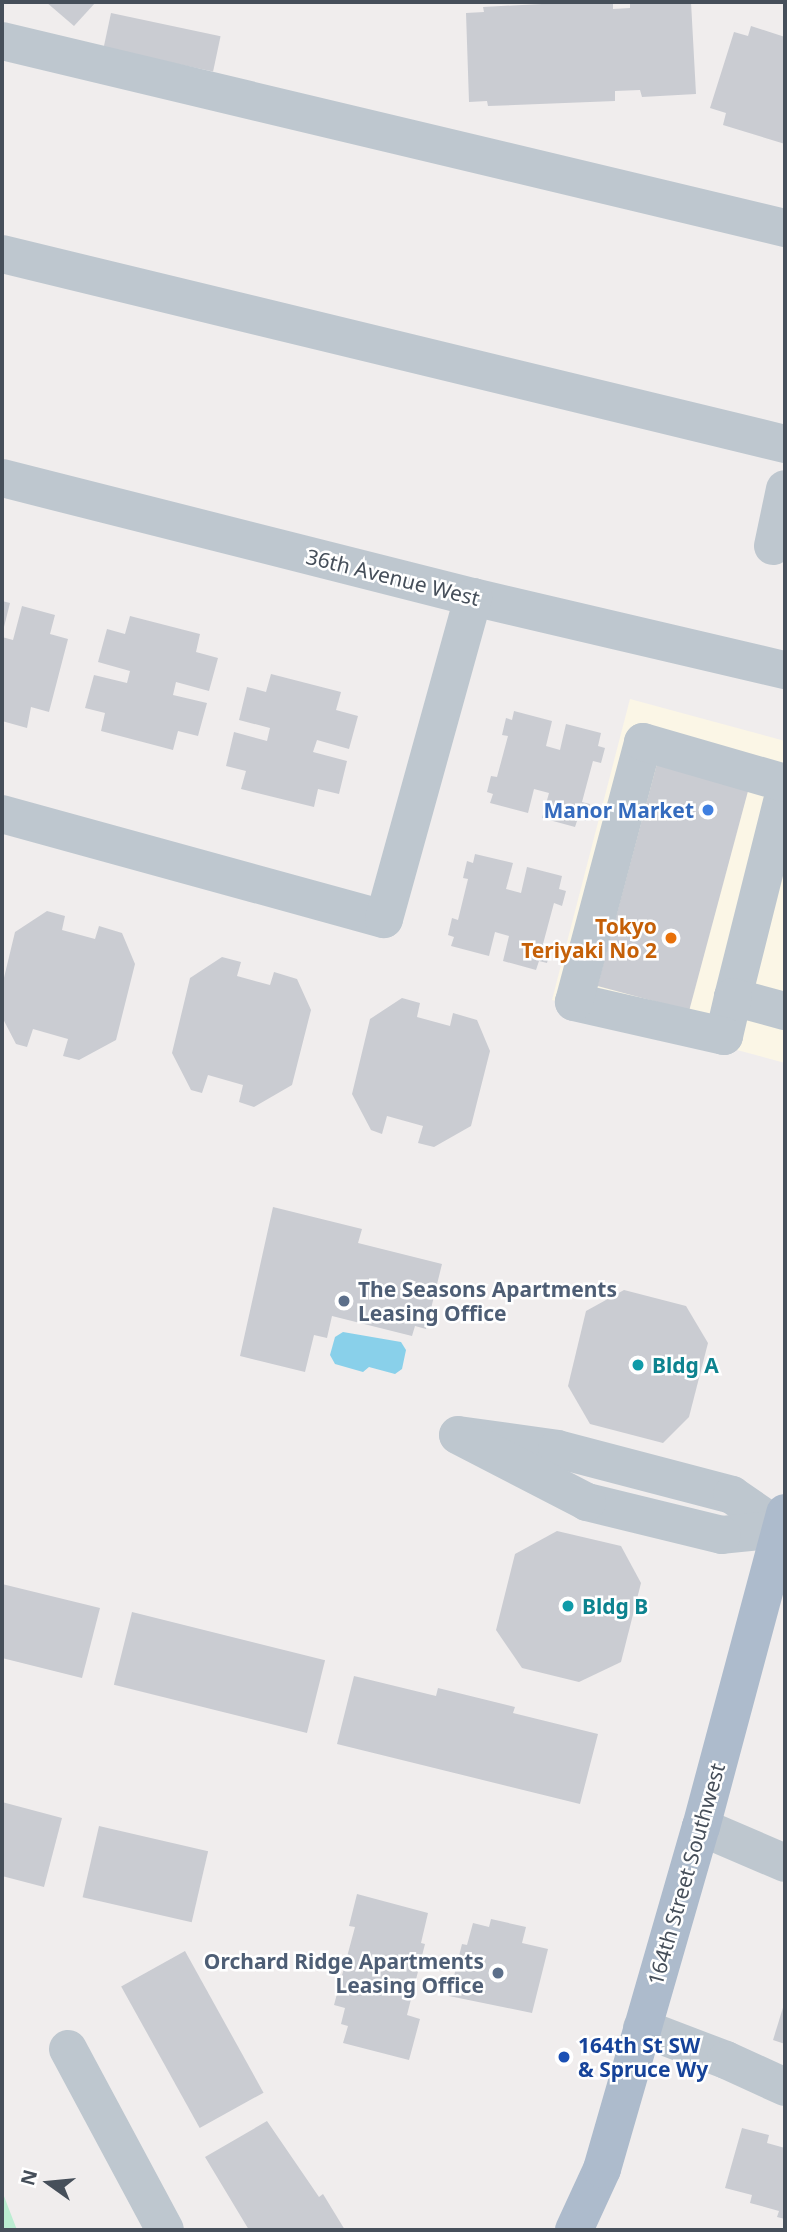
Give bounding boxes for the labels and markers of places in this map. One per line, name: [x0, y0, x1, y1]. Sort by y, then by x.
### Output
place label: Manor Market: [544, 797, 694, 823]
marker: Manor Market: [700, 802, 716, 818]
place label: Tokyo Teriyaki No 2: [521, 913, 657, 963]
marker: Tokyo Teriyaki No 2: [663, 930, 679, 946]
place label: The Seasons Apartments Leasing Office: [358, 1276, 617, 1326]
marker: The Seasons Apartments Leasing Office: [336, 1293, 352, 1309]
place label: Bldg A: [652, 1352, 719, 1378]
marker: Bldg A: [630, 1357, 646, 1373]
place label: Bldg B: [582, 1593, 648, 1619]
marker: Bldg B: [560, 1598, 576, 1614]
place label: Orchard Ridge Apartments Leasing Office: [204, 1948, 484, 1998]
marker: Orchard Ridge Apartments Leasing Office: [490, 1965, 506, 1981]
place label: 164th St SW & Spruce Wy: [578, 2032, 708, 2082]
marker: 164th St SW & Spruce Wy: [556, 2049, 572, 2065]

